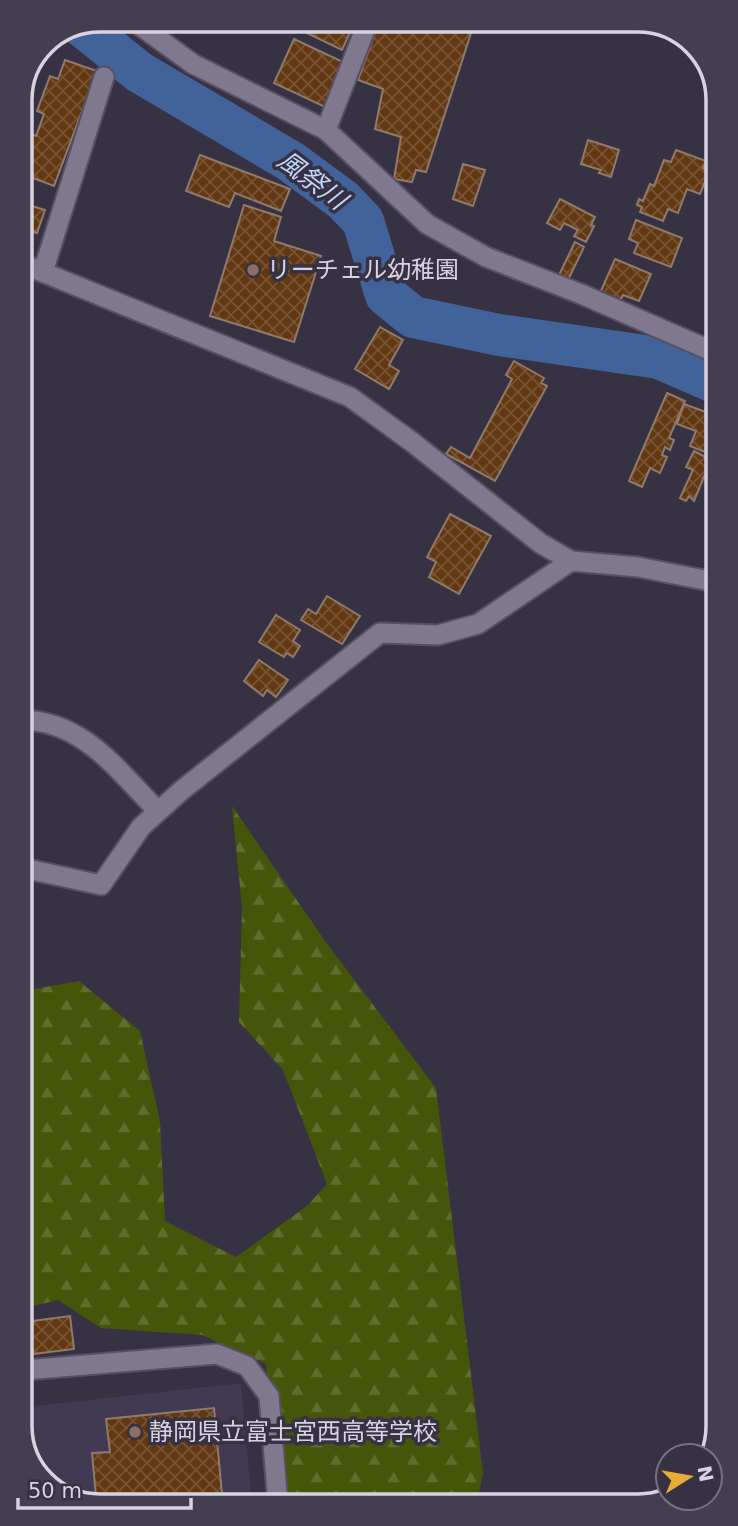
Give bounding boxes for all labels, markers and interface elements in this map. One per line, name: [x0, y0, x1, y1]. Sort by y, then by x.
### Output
water label: 風祭川: [272, 145, 355, 217]
place label: リーチェル幼稚園: [267, 256, 459, 284]
marker: リーチェル幼稚園: [245, 262, 261, 278]
place label: 静岡県立富士宮西高等学校: [149, 1418, 437, 1446]
marker: 静岡県立富士宮西高等学校: [127, 1424, 143, 1440]
north arrow: [654, 1442, 724, 1512]
text: N: [693, 1464, 718, 1484]
scale bar: [18, 1466, 191, 1510]
text: 50 m: [28, 1479, 82, 1503]

